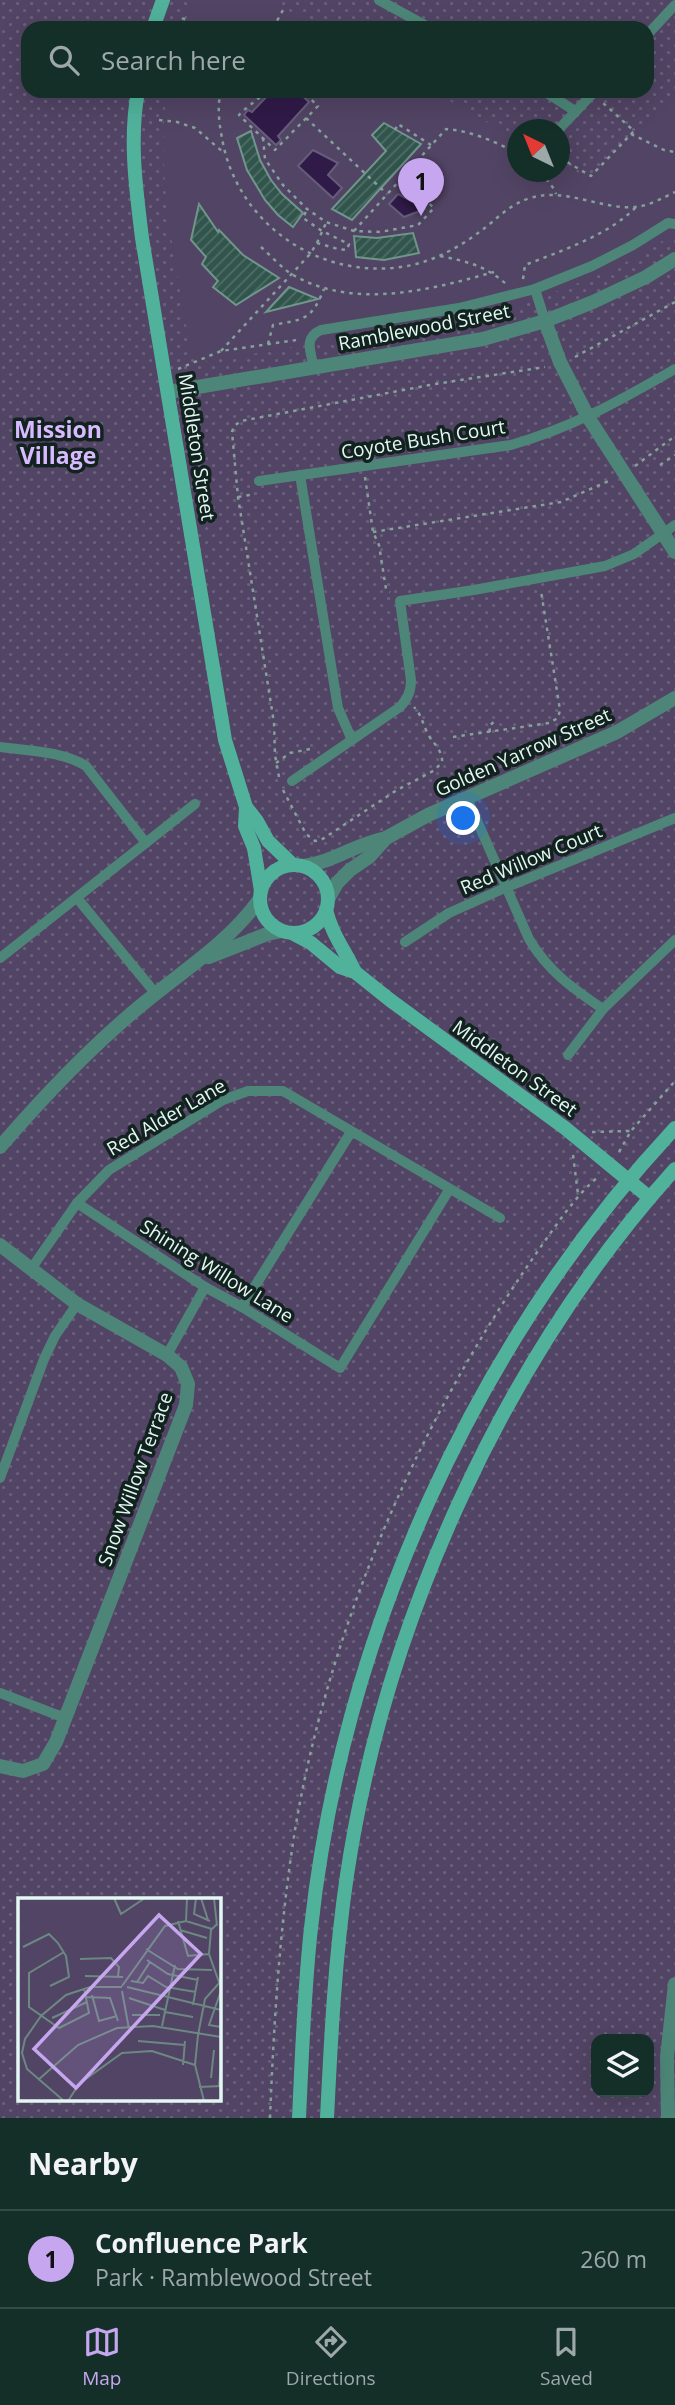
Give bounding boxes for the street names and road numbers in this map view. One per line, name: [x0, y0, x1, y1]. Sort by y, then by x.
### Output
street label: Ramblewood Street: [336, 298, 512, 356]
street label: Middleton Street: [173, 372, 221, 523]
street label: Coyote Bush Court: [339, 413, 507, 465]
street label: Golden Yarrow Street: [431, 701, 615, 802]
street label: Red Willow Court: [456, 817, 606, 901]
street label: Middleton Street: [447, 1014, 583, 1122]
street label: Red Alder Lane: [102, 1072, 230, 1162]
street label: Shining Willow Lane: [135, 1213, 299, 1329]
street label: Snow Willow Terrace: [91, 1388, 179, 1570]

